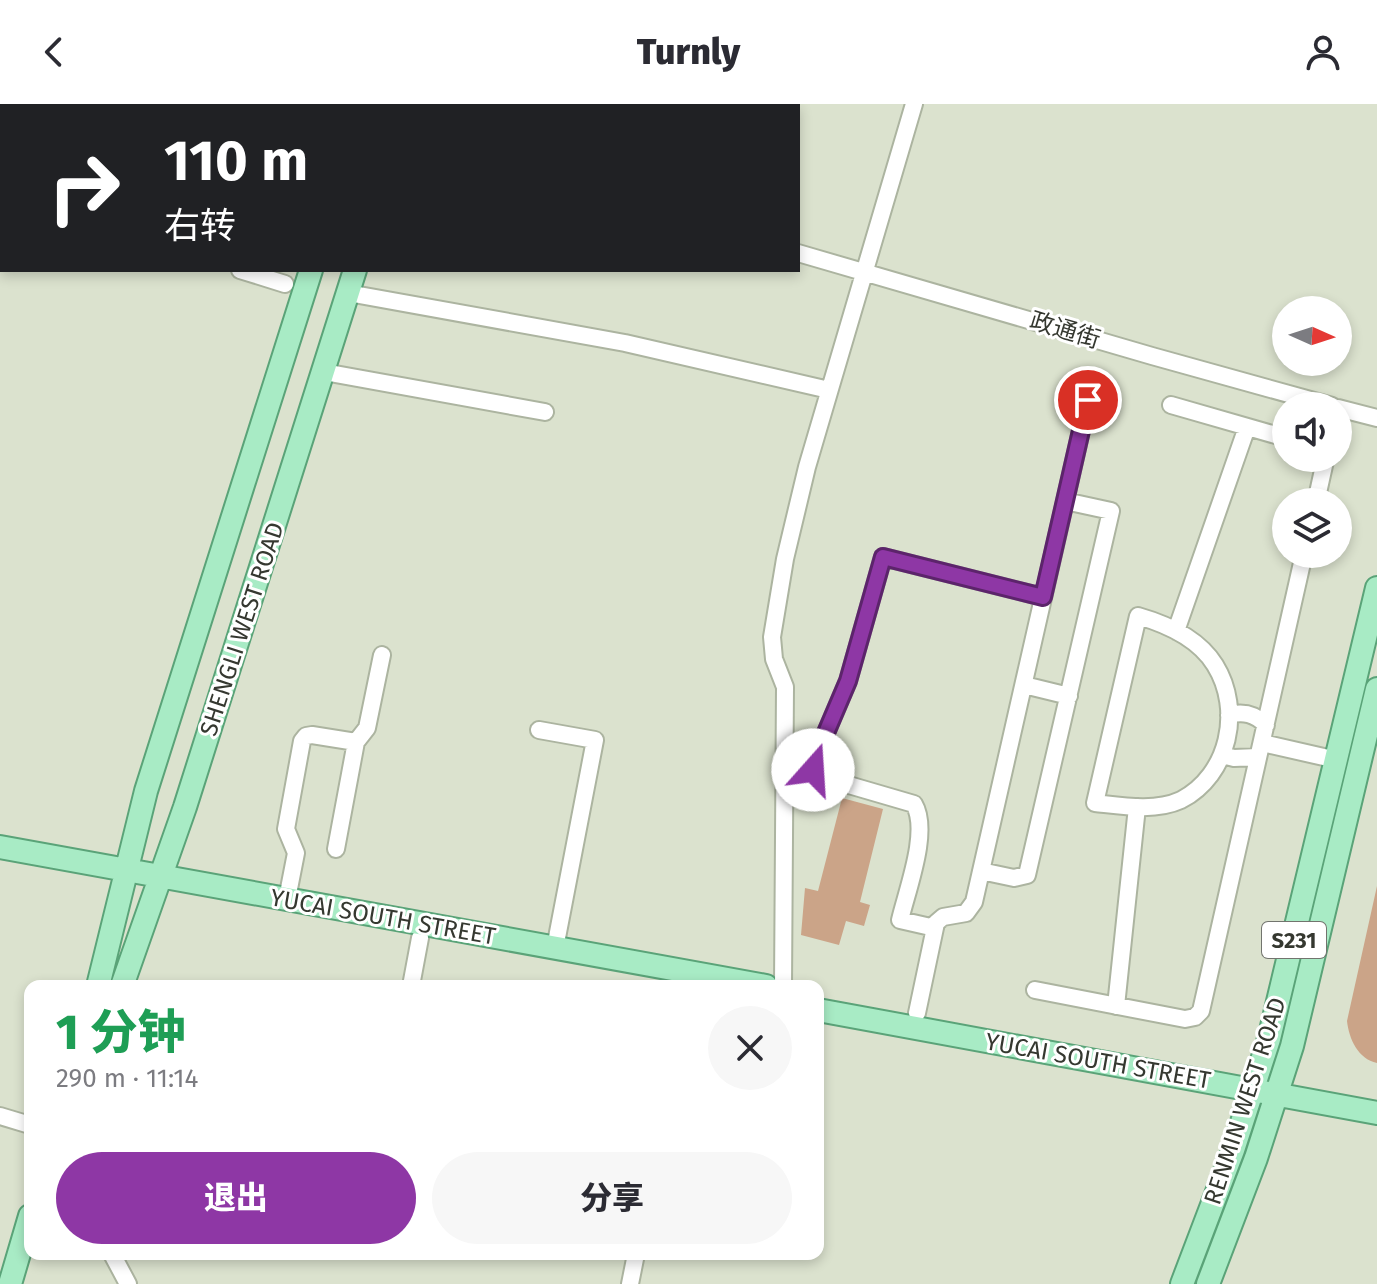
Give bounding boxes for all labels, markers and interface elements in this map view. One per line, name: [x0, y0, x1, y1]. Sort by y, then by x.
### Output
icon: back: [32, 30, 76, 74]
text: Turnly: [637, 30, 740, 74]
icon: person: [1301, 30, 1345, 74]
text: 110 m: [164, 128, 308, 195]
icon: right: [32, 136, 136, 240]
text: 右转: [164, 204, 236, 248]
north arrow: [1272, 296, 1352, 376]
map controls: [1272, 296, 1352, 568]
street label: 政通街: [1026, 306, 1104, 354]
pin: [1054, 366, 1122, 434]
icon: arrive: [1066, 378, 1110, 422]
button: sound: [1272, 392, 1352, 472]
button: layers: [1272, 488, 1352, 568]
street label: SHENGLI WEST ROAD: [194, 519, 290, 739]
position arrow: [771, 728, 855, 812]
street label: YUCAI SOUTH STREET: [268, 883, 498, 951]
road number: S231: [1262, 922, 1326, 958]
street label: RENMIN WEST ROAD: [1198, 994, 1292, 1208]
text: 1 分钟: [56, 1004, 186, 1062]
button: close: [708, 1006, 792, 1090]
street label: YUCAI SOUTH STREET: [983, 1027, 1213, 1095]
text: 290 m · 11:14: [56, 1063, 198, 1094]
button: 退出: [56, 1152, 416, 1244]
button: 分享: [432, 1152, 792, 1244]

